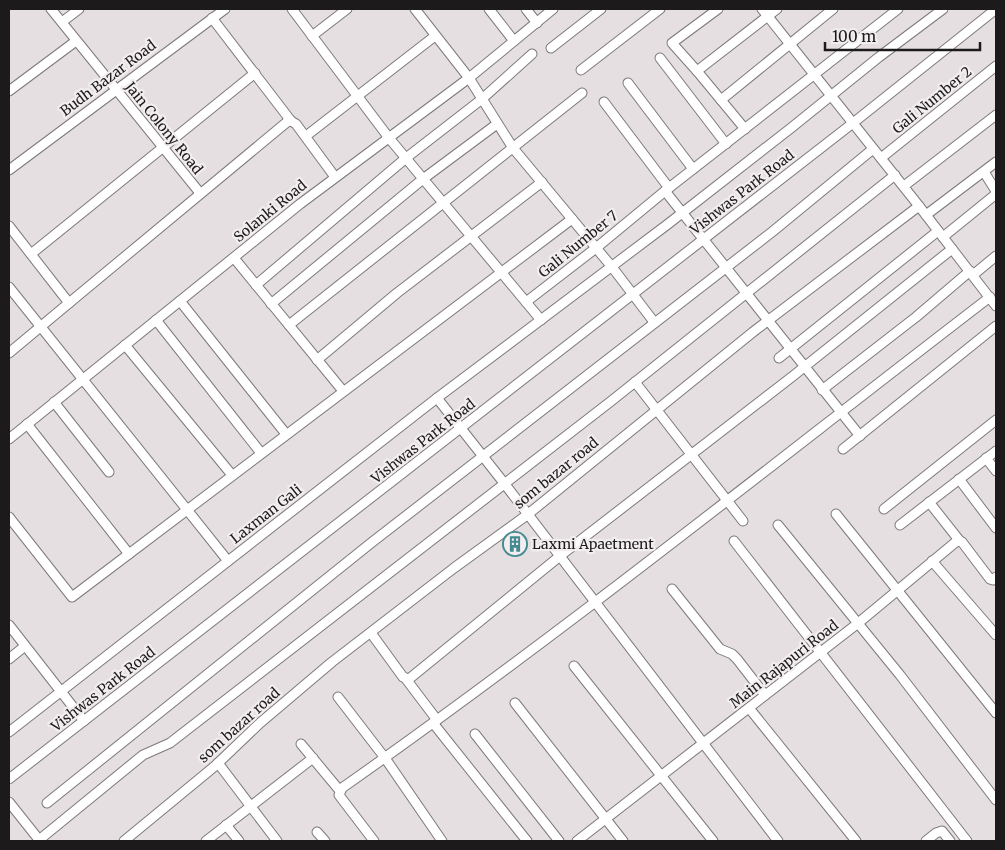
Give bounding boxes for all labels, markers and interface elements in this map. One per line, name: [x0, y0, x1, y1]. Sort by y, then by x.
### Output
scale bar: [825, 20, 980, 52]
text: 100 m: [832, 27, 876, 46]
street label: Budh Bazar Road: [57, 36, 160, 120]
street label: Gali Number 2: [889, 62, 975, 138]
street label: Jain Colony Road: [121, 78, 207, 178]
street label: Vishwas Park Road: [685, 145, 798, 239]
street label: Solanki Road: [230, 176, 310, 246]
street label: Gali Number 7: [535, 207, 621, 281]
street label: Vishwas Park Road: [366, 394, 479, 488]
street label: som bazar road: [510, 433, 602, 513]
street label: Laxman Gali: [227, 480, 306, 548]
building icon: Laxmi Apaetment: [502, 531, 528, 557]
place label: Laxmi Apaetment: [532, 535, 654, 553]
street label: Main Rajapuri Road: [726, 616, 842, 712]
street label: Vishwas Park Road: [46, 642, 159, 736]
street label: som bazar road: [194, 683, 284, 766]

